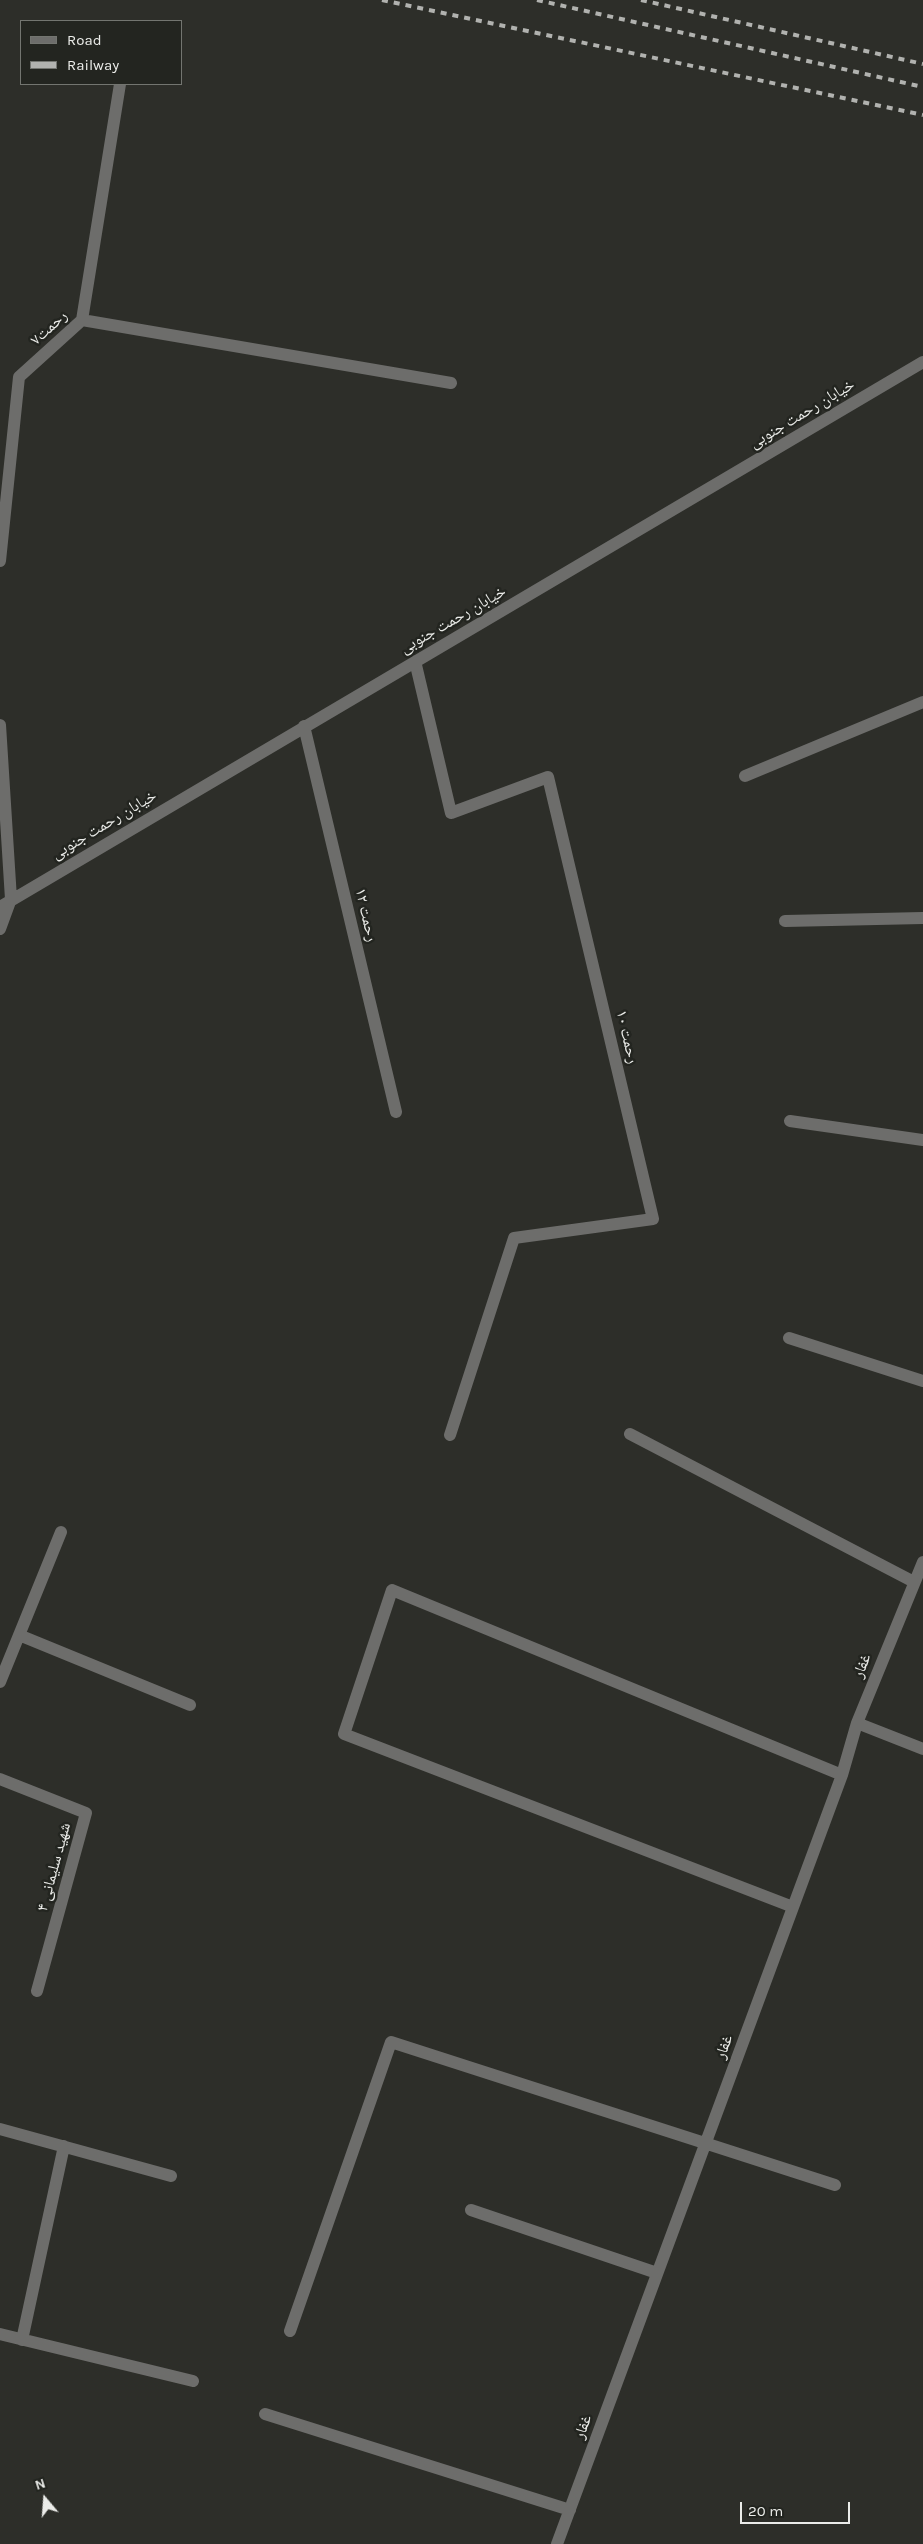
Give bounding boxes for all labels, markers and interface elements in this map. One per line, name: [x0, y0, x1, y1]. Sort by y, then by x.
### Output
legend: [20, 20, 182, 85]
text: Road: [67, 31, 102, 49]
text: Railway: [67, 56, 119, 74]
street label: رحمت۷: [27, 306, 71, 350]
street label: خیابان رحمت جنوبی: [746, 375, 858, 453]
street label: خیابان رحمت جنوبی: [397, 582, 509, 658]
street label: خیابان رحمت جنوبی: [48, 786, 160, 864]
street label: رحمت ۱۲: [351, 886, 381, 944]
street label: رحمت ۱۰: [612, 1008, 642, 1066]
street label: غفار: [849, 1651, 875, 1681]
street label: شهید سلیمانی ۴: [33, 1821, 75, 1913]
street label: غفار: [711, 2032, 737, 2062]
street label: غفار: [570, 2412, 596, 2442]
north arrow: [20, 2474, 70, 2524]
text: N: [33, 2475, 48, 2494]
scale bar: [743, 2492, 853, 2524]
text: 20 m: [748, 2502, 783, 2520]

